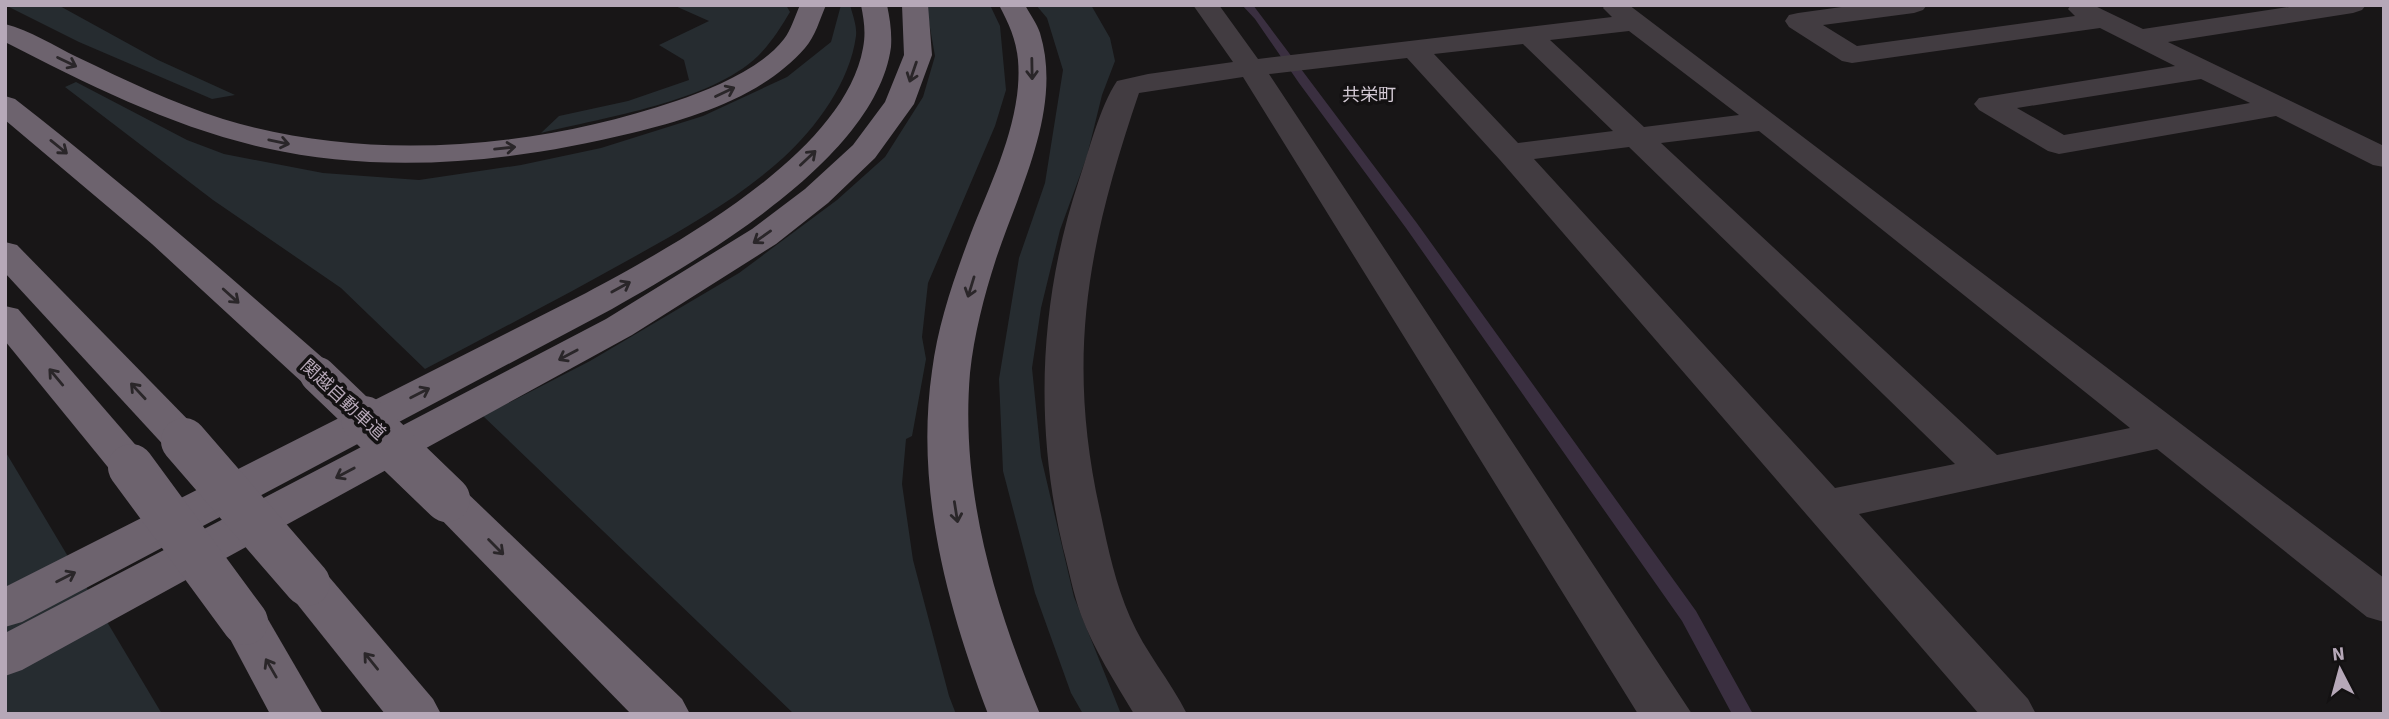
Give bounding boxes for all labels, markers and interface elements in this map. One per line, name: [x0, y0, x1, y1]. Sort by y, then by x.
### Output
one-way arrow: [56, 56, 77, 70]
one-way arrow: [1025, 57, 1039, 80]
one-way arrow: [906, 60, 918, 82]
district label: 共栄町: [1342, 83, 1396, 108]
one-way arrow: [714, 85, 735, 98]
one-way arrow: [267, 135, 290, 149]
one-way arrow: [49, 139, 67, 155]
one-way arrow: [494, 141, 516, 154]
one-way arrow: [799, 150, 817, 166]
one-way arrow: [753, 230, 772, 244]
one-way arrow: [963, 276, 976, 298]
one-way arrow: [610, 280, 631, 293]
one-way arrow: [222, 288, 240, 304]
one-way arrow: [558, 348, 578, 362]
street label: 関越自動車道: [295, 354, 391, 446]
one-way arrow: [48, 369, 64, 387]
one-way arrow: [129, 383, 146, 400]
one-way arrow: [409, 386, 430, 400]
one-way arrow: [336, 467, 356, 481]
one-way arrow: [950, 500, 963, 522]
one-way arrow: [487, 538, 504, 555]
one-way arrow: [55, 570, 76, 584]
north arrow: [2305, 635, 2375, 705]
text: N: [2331, 640, 2346, 669]
one-way arrow: [364, 652, 380, 670]
one-way arrow: [264, 658, 278, 678]

